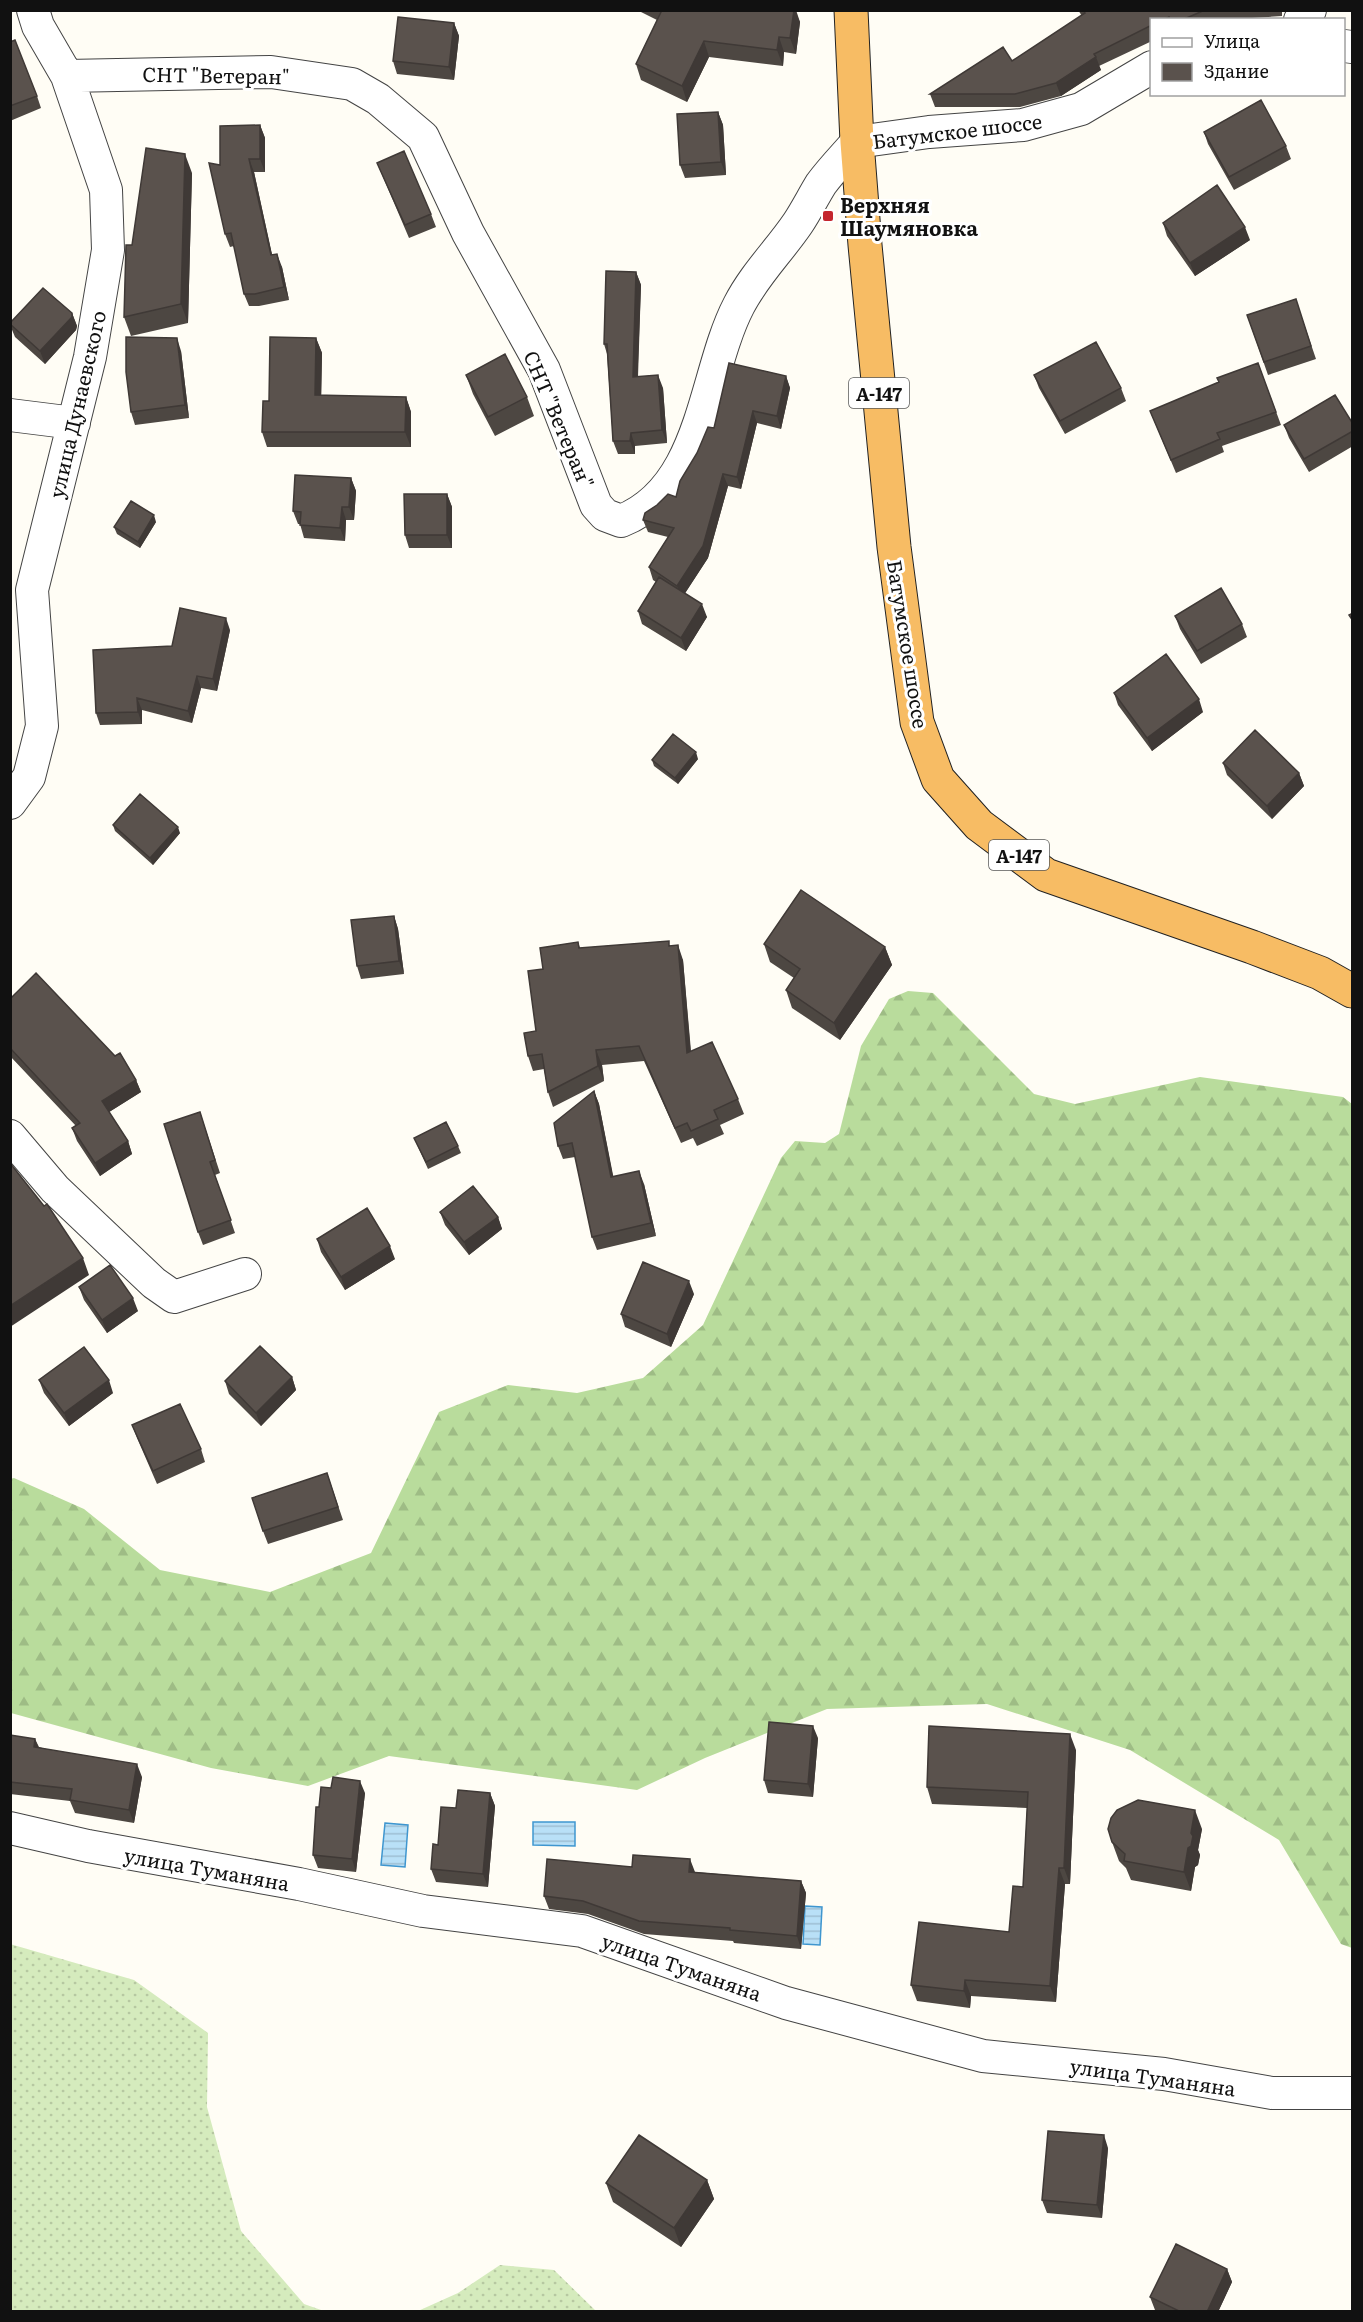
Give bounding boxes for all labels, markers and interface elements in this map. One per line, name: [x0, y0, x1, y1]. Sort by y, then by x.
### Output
legend: [1150, 18, 1345, 96]
text: Улица: [1204, 27, 1260, 54]
text: Здание: [1204, 57, 1269, 84]
street label: СНТ "Ветеран": [142, 58, 290, 90]
street label: Батумское шоссе: [871, 105, 1043, 155]
place label: Верхняя Шаумяновка: [840, 189, 978, 242]
marker: Верхняя Шаумяновка: [821, 209, 835, 223]
street label: улица Дунаевского: [40, 307, 112, 501]
street label: СНТ "Ветеран": [517, 345, 603, 493]
road number: А-147: [849, 378, 909, 408]
street label: Батумское шоссе: [881, 557, 937, 731]
road number: А-147: [989, 840, 1049, 870]
street label: улица Туманяна: [122, 1839, 292, 1897]
street label: улица Туманяна: [598, 1925, 766, 2007]
street label: улица Туманяна: [1068, 2050, 1238, 2103]

